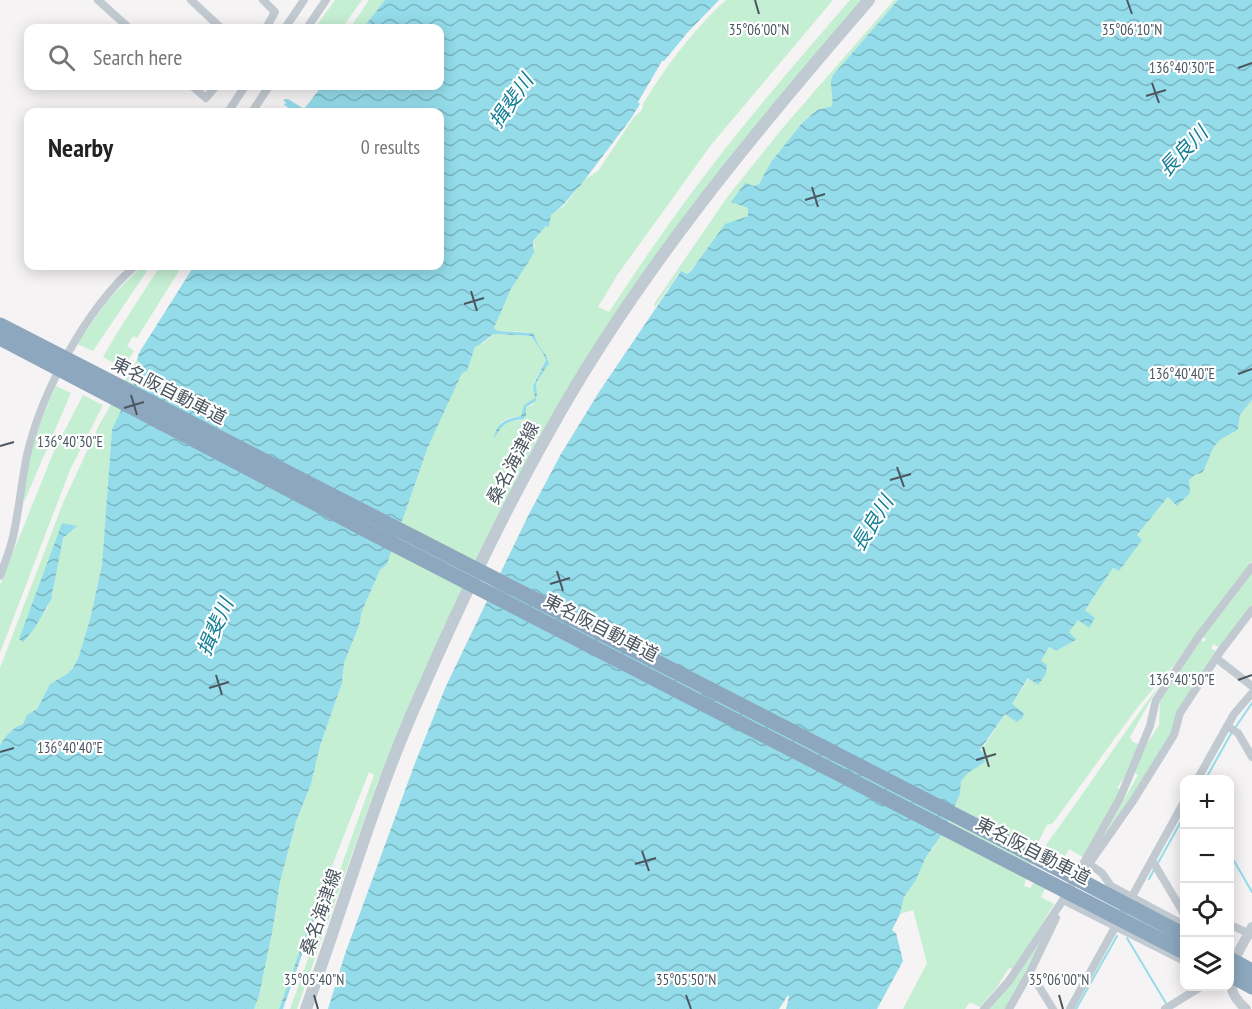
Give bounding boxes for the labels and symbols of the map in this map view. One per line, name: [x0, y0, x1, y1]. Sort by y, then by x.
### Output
text: 35°06'00"N: [729, 20, 789, 39]
text: 35°06'10"N: [1102, 20, 1162, 39]
text: 136°40'30"E: [1149, 58, 1215, 77]
water label: 揖斐川: [483, 67, 540, 133]
water label: 長良川: [1153, 119, 1215, 182]
street label: 東名阪自動車道: [108, 352, 231, 429]
text: 136°40'40"E: [1149, 364, 1215, 383]
street label: 桑名海津線: [481, 418, 544, 508]
text: 136°40'30"E: [37, 432, 103, 451]
water label: 長良川: [845, 489, 900, 555]
street label: 東名阪自動車道: [540, 589, 663, 666]
water label: 揖斐川: [191, 592, 240, 660]
text: 136°40'50"E: [1149, 670, 1215, 689]
text: 136°40'40"E: [37, 738, 103, 757]
street label: 東名阪自動車道: [972, 812, 1095, 889]
street label: 桑名海津線: [295, 866, 346, 958]
text: 35°05'40"N: [284, 970, 344, 989]
text: 35°05'50"N: [656, 970, 716, 989]
text: 35°06'00"N: [1029, 970, 1089, 989]

